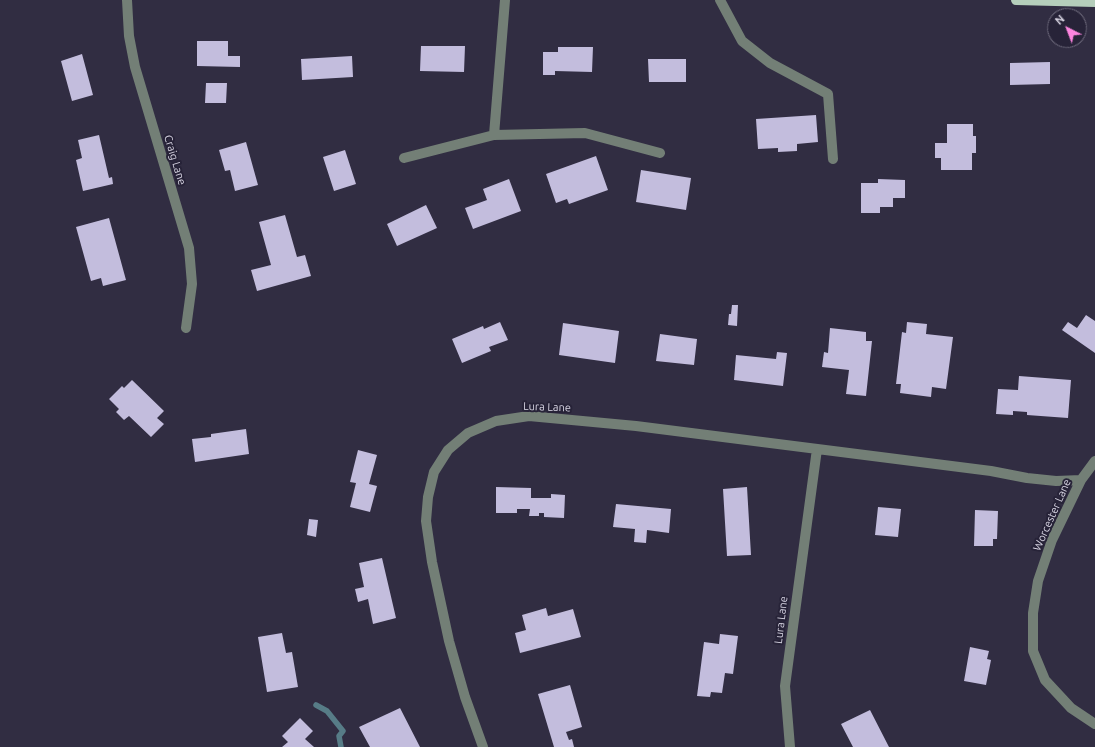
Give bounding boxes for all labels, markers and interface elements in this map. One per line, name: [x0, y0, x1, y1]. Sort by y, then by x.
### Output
north arrow: [1047, 8, 1087, 48]
text: N: [1053, 13, 1067, 27]
street label: Craig Lane: [161, 133, 189, 187]
street label: Lura Lane: [523, 400, 571, 414]
street label: Worcester Lane: [1030, 477, 1074, 553]
street label: Lura Lane: [772, 595, 790, 645]

